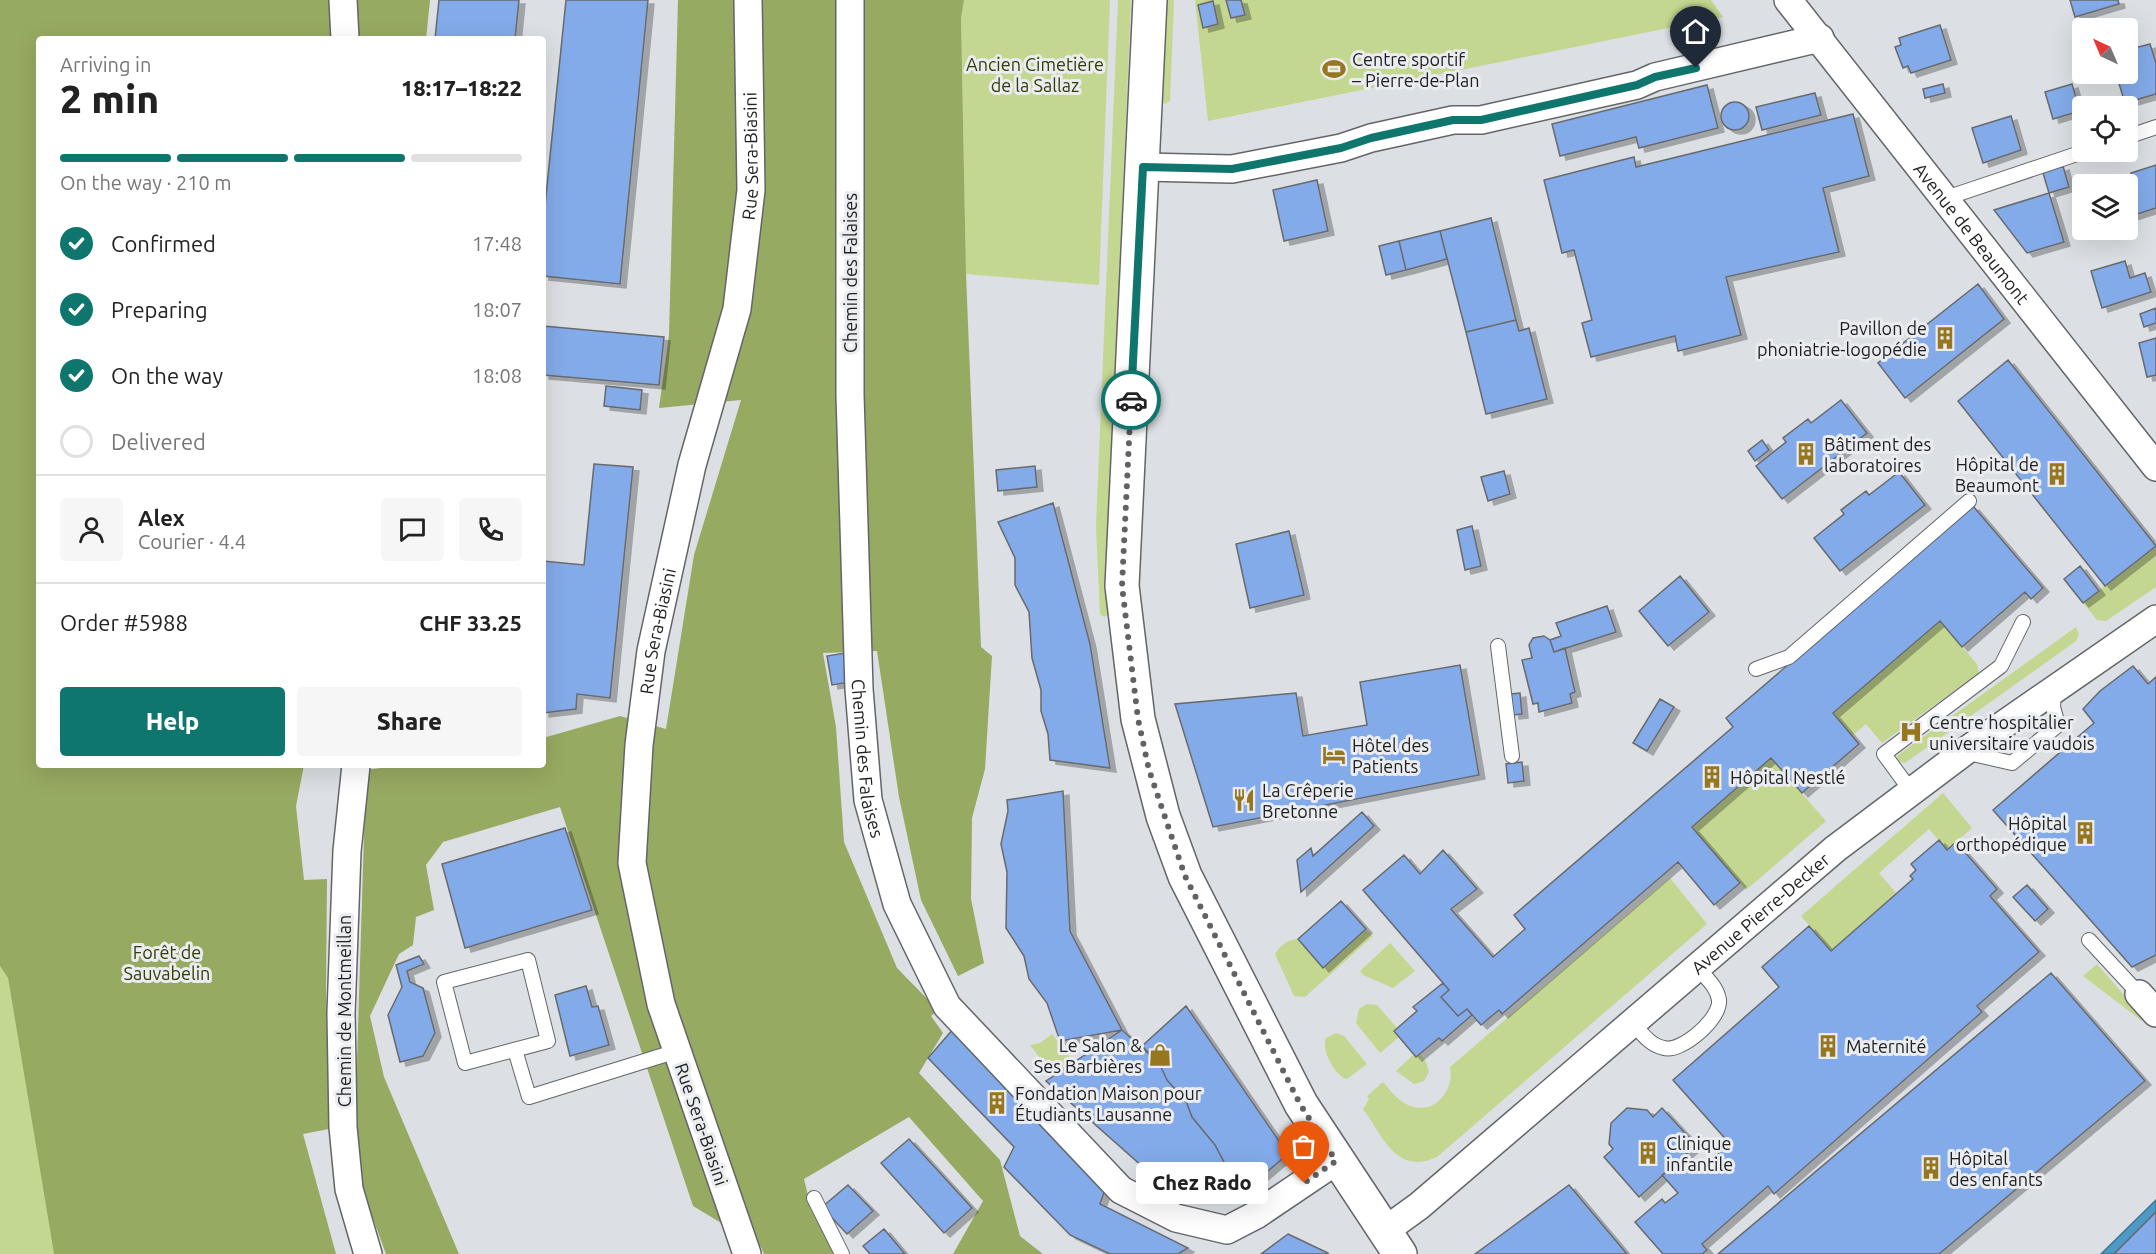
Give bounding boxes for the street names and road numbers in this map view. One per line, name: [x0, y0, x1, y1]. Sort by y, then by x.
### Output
street label: Rue Sera-Biasini: [738, 92, 761, 221]
street label: Avenue de Beaumont: [1910, 159, 2033, 308]
street label: Chemin des Falaises: [840, 193, 860, 353]
street label: Rue Sera-Biasini: [636, 566, 679, 695]
street label: Chemin des Falaises: [849, 679, 888, 840]
street label: Avenue Pierre-Decker: [1687, 848, 1833, 978]
street label: Chemin de Montmeillan: [334, 915, 354, 1107]
street label: Rue Sera-Biasini: [672, 1060, 732, 1188]

